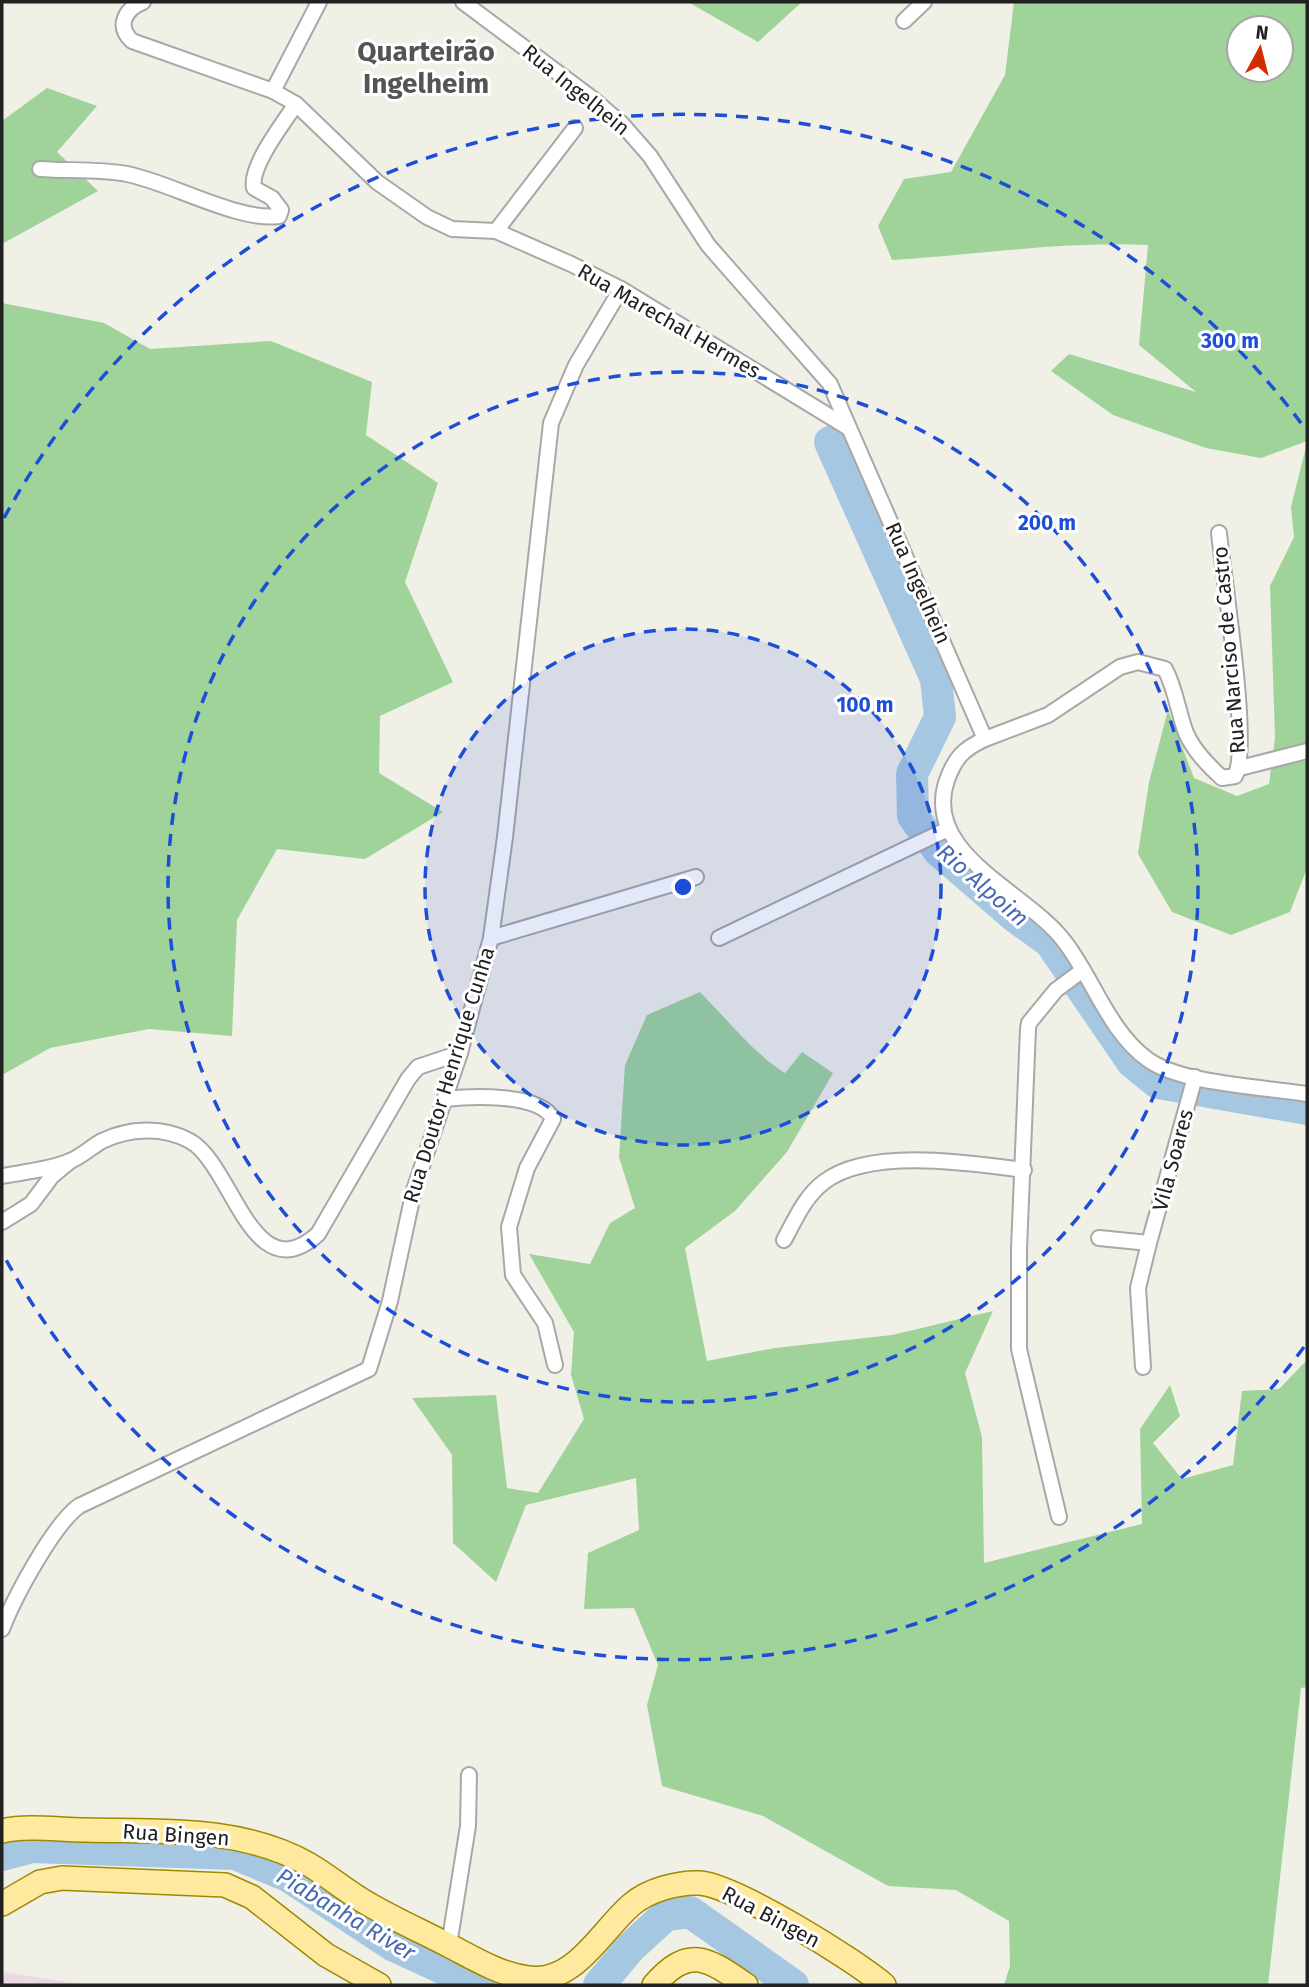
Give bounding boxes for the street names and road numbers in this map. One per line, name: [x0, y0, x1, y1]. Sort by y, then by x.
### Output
street label: Rua Ingelhein: [517, 39, 635, 141]
street label: Rua Marechal Hermes: [573, 258, 765, 384]
street label: Rua Ingelhein: [880, 518, 956, 648]
street label: Rua Narciso de Castro: [1207, 545, 1251, 755]
street label: Rua Doutor Henrique Cunha: [398, 944, 500, 1206]
street label: Vila Soares: [1147, 1106, 1199, 1214]
street label: Rua Bingen: [122, 1818, 230, 1852]
street label: Rua Bingen: [718, 1880, 824, 1954]

